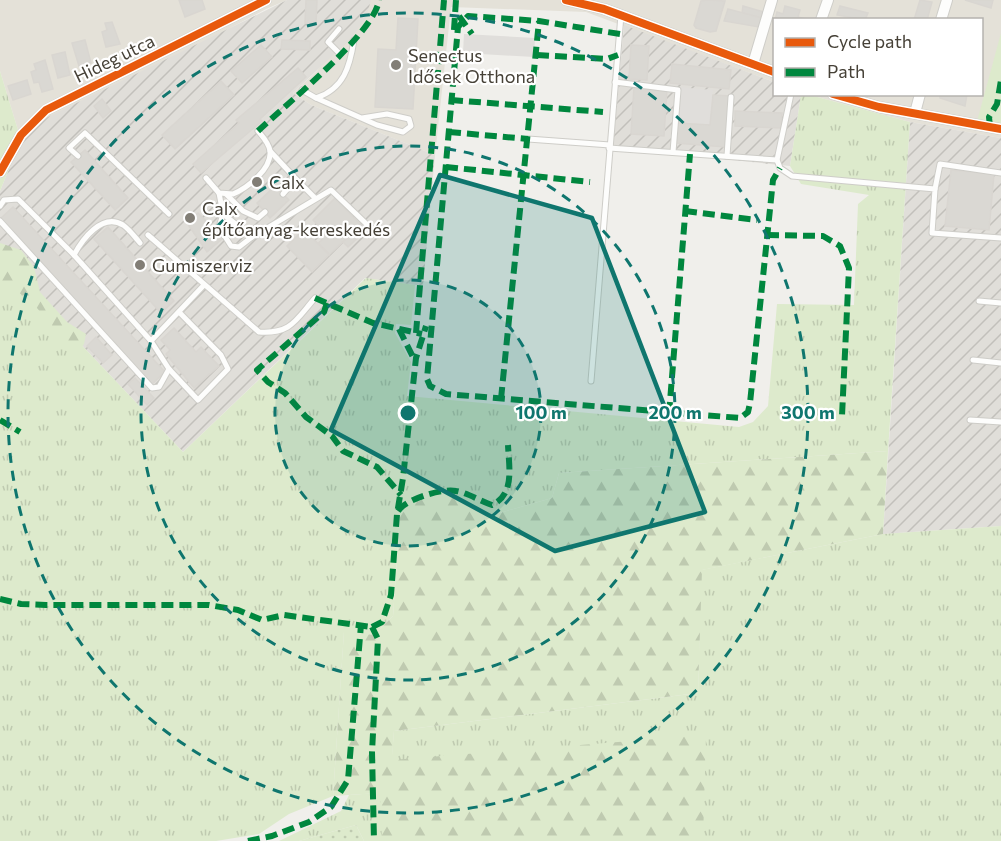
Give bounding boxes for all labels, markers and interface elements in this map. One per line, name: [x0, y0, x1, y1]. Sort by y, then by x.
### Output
legend: [773, 18, 983, 96]
street label: Hideg utca: [70, 29, 158, 87]
text: Cycle path: [827, 30, 912, 52]
place label: Senectus Idősek Otthona: [408, 44, 535, 87]
marker: Senectus Idősek Otthona: [389, 58, 403, 72]
text: Path: [827, 60, 865, 82]
place label: Calx: [269, 171, 305, 193]
marker: Calx: [250, 175, 264, 189]
place label: Calx építőanyag-kereskedés: [202, 197, 390, 240]
marker: Calx építőanyag-kereskedés: [183, 211, 197, 225]
place label: Gumiszerviz: [152, 254, 252, 276]
marker: Gumiszerviz: [133, 258, 147, 272]
text: 100 m: [515, 401, 567, 423]
text: 200 m: [648, 401, 702, 423]
text: 300 m: [781, 401, 835, 423]
centre of rings: [398, 403, 418, 423]

